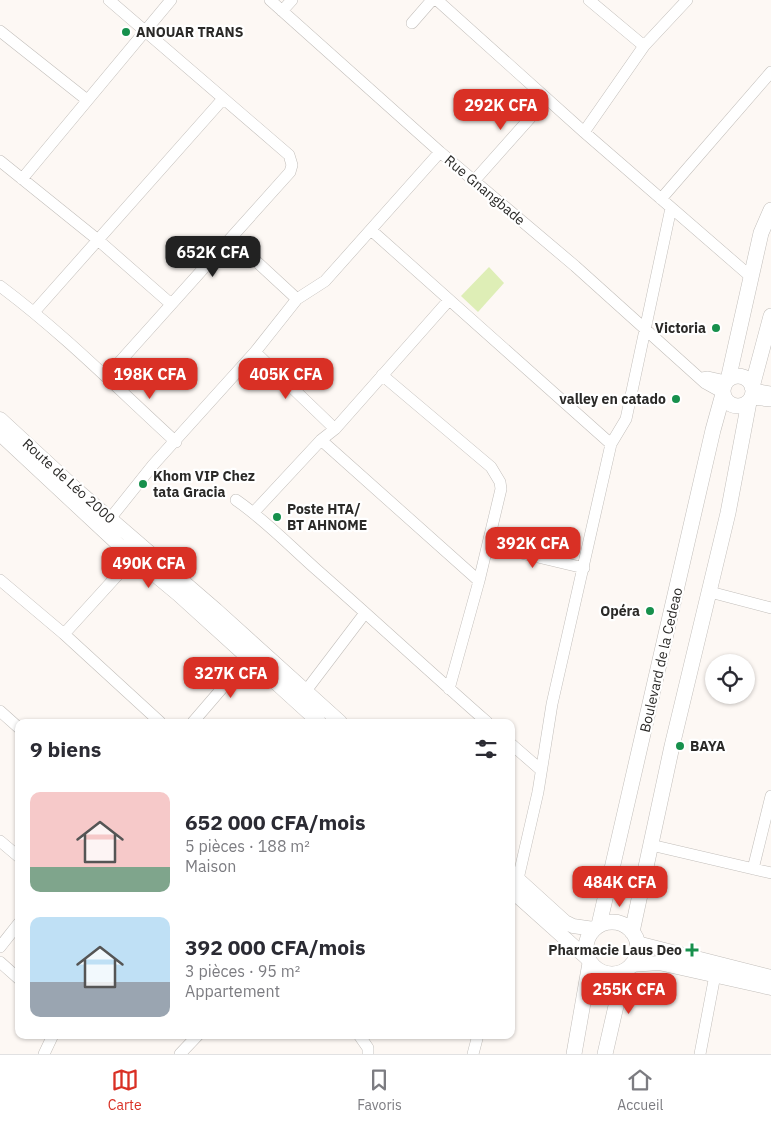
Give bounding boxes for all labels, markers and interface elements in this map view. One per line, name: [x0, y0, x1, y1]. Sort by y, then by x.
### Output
place label: ANOUAR TRANS: [136, 23, 244, 41]
marker: ANOUAR TRANS: [120, 26, 132, 38]
pin: 292K CFA: [449, 88, 553, 131]
text: 292K CFA: [464, 95, 538, 115]
street label: Rue Gnangbade: [441, 151, 529, 229]
pin: 652K CFA: [161, 236, 265, 278]
text: 652K CFA: [176, 242, 250, 262]
place label: Victoria: [655, 319, 706, 337]
marker: Victoria: [710, 322, 722, 334]
pin: 198K CFA: [98, 358, 202, 400]
pin: 405K CFA: [234, 358, 338, 400]
text: 198K CFA: [113, 364, 187, 384]
text: 405K CFA: [249, 364, 323, 384]
place label: valley en catado: [559, 390, 666, 408]
marker: valley en catado: [670, 393, 682, 405]
street label: Route de Léo 2000: [19, 435, 119, 527]
place label: Khom VIP Chez tata Gracia: [153, 467, 255, 501]
marker: Khom VIP Chez tata Gracia: [137, 478, 149, 490]
place label: Poste HTA/ BT AHNOME: [287, 500, 367, 534]
marker: Poste HTA/ BT AHNOME: [271, 511, 283, 523]
pin: 392K CFA: [481, 526, 585, 569]
text: 392K CFA: [496, 533, 570, 553]
pin: 490K CFA: [97, 546, 201, 589]
text: 490K CFA: [112, 553, 186, 573]
street label: Boulevard de la Cedeao: [636, 586, 686, 734]
place label: Opéra: [600, 602, 640, 620]
marker: Opéra: [644, 605, 656, 617]
map controls: [705, 654, 755, 704]
button: locate: [705, 654, 755, 704]
pin: 327K CFA: [179, 656, 283, 699]
text: 327K CFA: [194, 663, 268, 683]
text: 9 biens: [30, 735, 101, 763]
icon: filters: [472, 735, 500, 763]
place label: BAYA: [690, 737, 726, 755]
marker: BAYA: [674, 740, 686, 752]
text: 652 000 CFA/mois: [185, 808, 366, 836]
icon: home: [70, 812, 130, 872]
text: 5 pièces · 188 m²: [185, 836, 310, 856]
text: Maison: [185, 856, 236, 876]
pin: 484K CFA: [568, 866, 672, 908]
text: 484K CFA: [583, 872, 657, 892]
text: 392 000 CFA/mois: [185, 933, 366, 961]
icon: home: [70, 937, 130, 997]
place label: Pharmacie Laus Deo: [548, 941, 682, 959]
marker: Pharmacie Laus Deo: [686, 944, 698, 956]
text: 3 pièces · 95 m²: [185, 961, 300, 981]
pin: 255K CFA: [577, 972, 681, 1015]
text: 255K CFA: [592, 979, 666, 999]
text: Appartement: [185, 981, 280, 1001]
tab: Carte: [108, 1066, 142, 1114]
tab: Favoris: [357, 1066, 402, 1114]
tab: Accueil: [617, 1066, 663, 1114]

